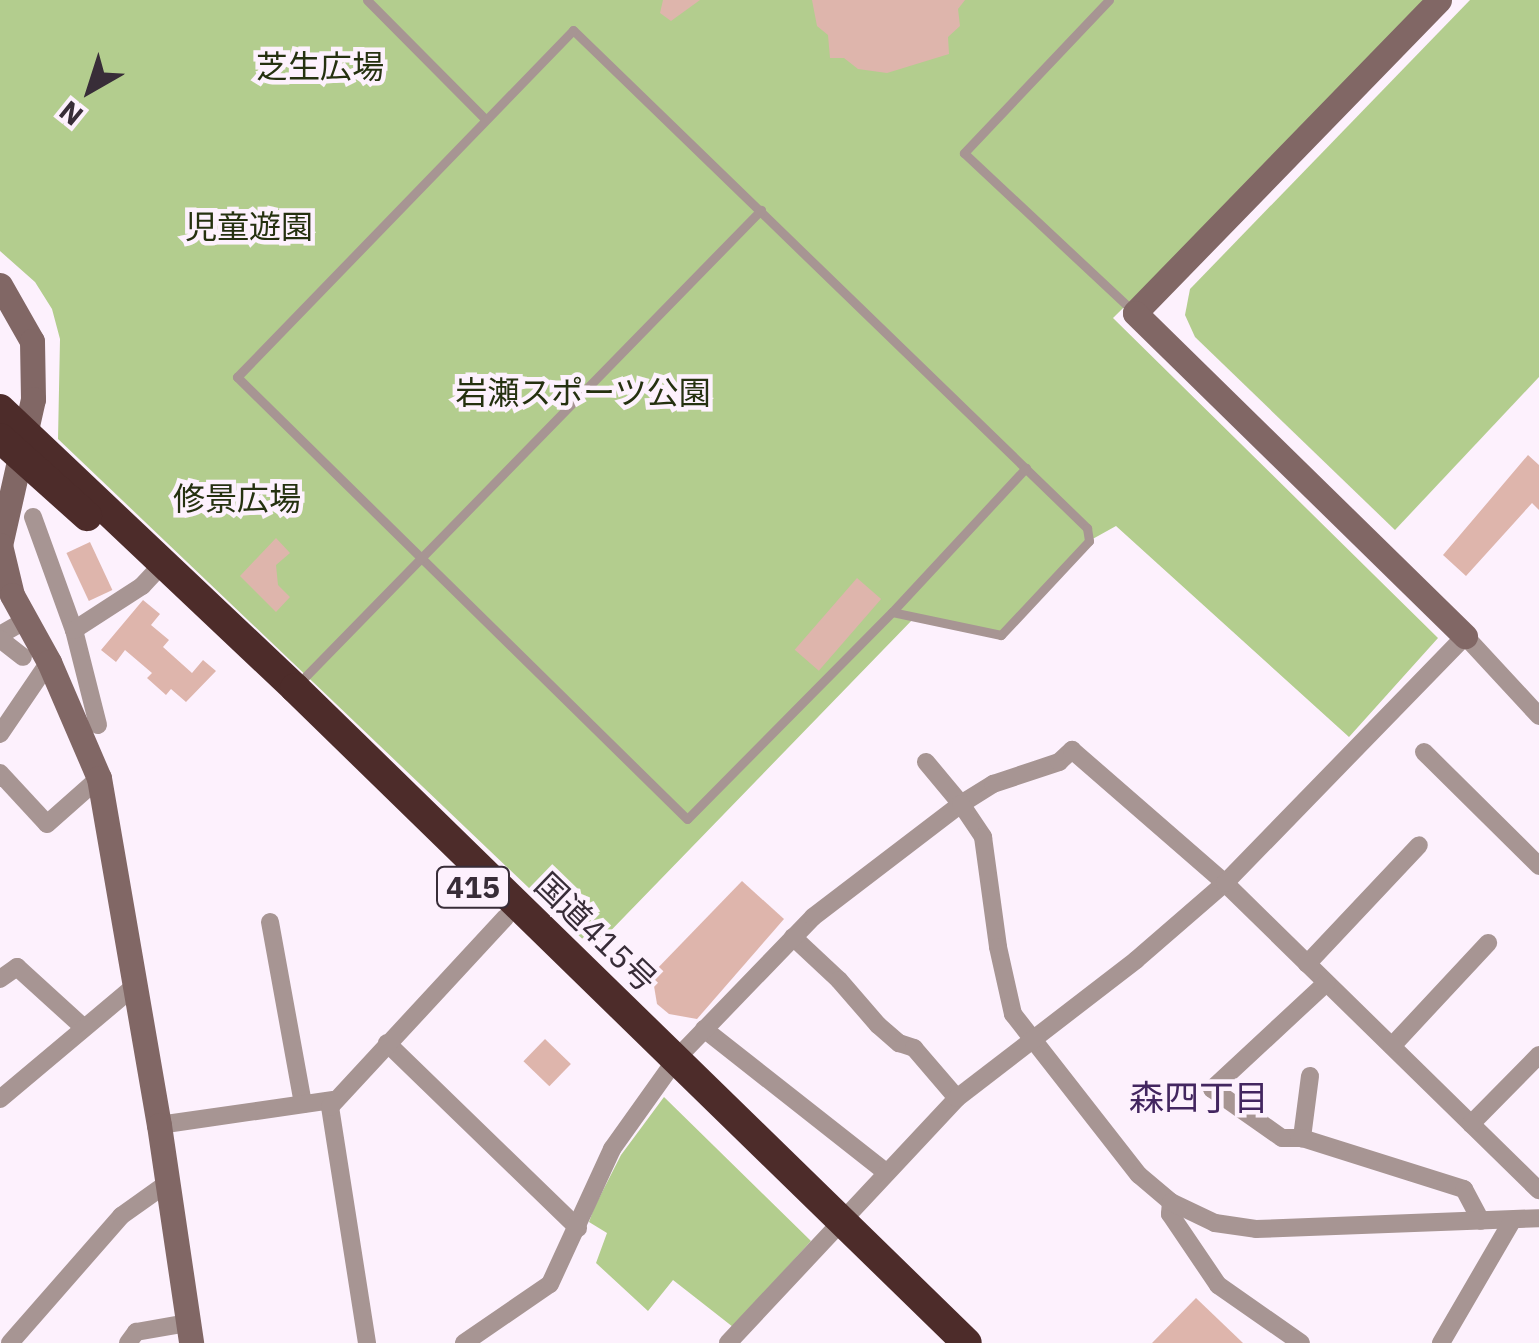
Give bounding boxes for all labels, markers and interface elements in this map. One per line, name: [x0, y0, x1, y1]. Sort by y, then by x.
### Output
north arrow: [40, 40, 140, 140]
park label: 芝生広場: [256, 47, 384, 85]
text: N: [51, 93, 90, 134]
park label: 児童遊園: [185, 207, 313, 245]
park label: 岩瀬スポーツ公園: [455, 373, 711, 411]
park label: 修景広場: [173, 479, 301, 517]
road number: 415: [436, 862, 510, 912]
street label: 国道415号: [527, 865, 665, 999]
district label: 森四丁目: [1129, 1076, 1269, 1118]

